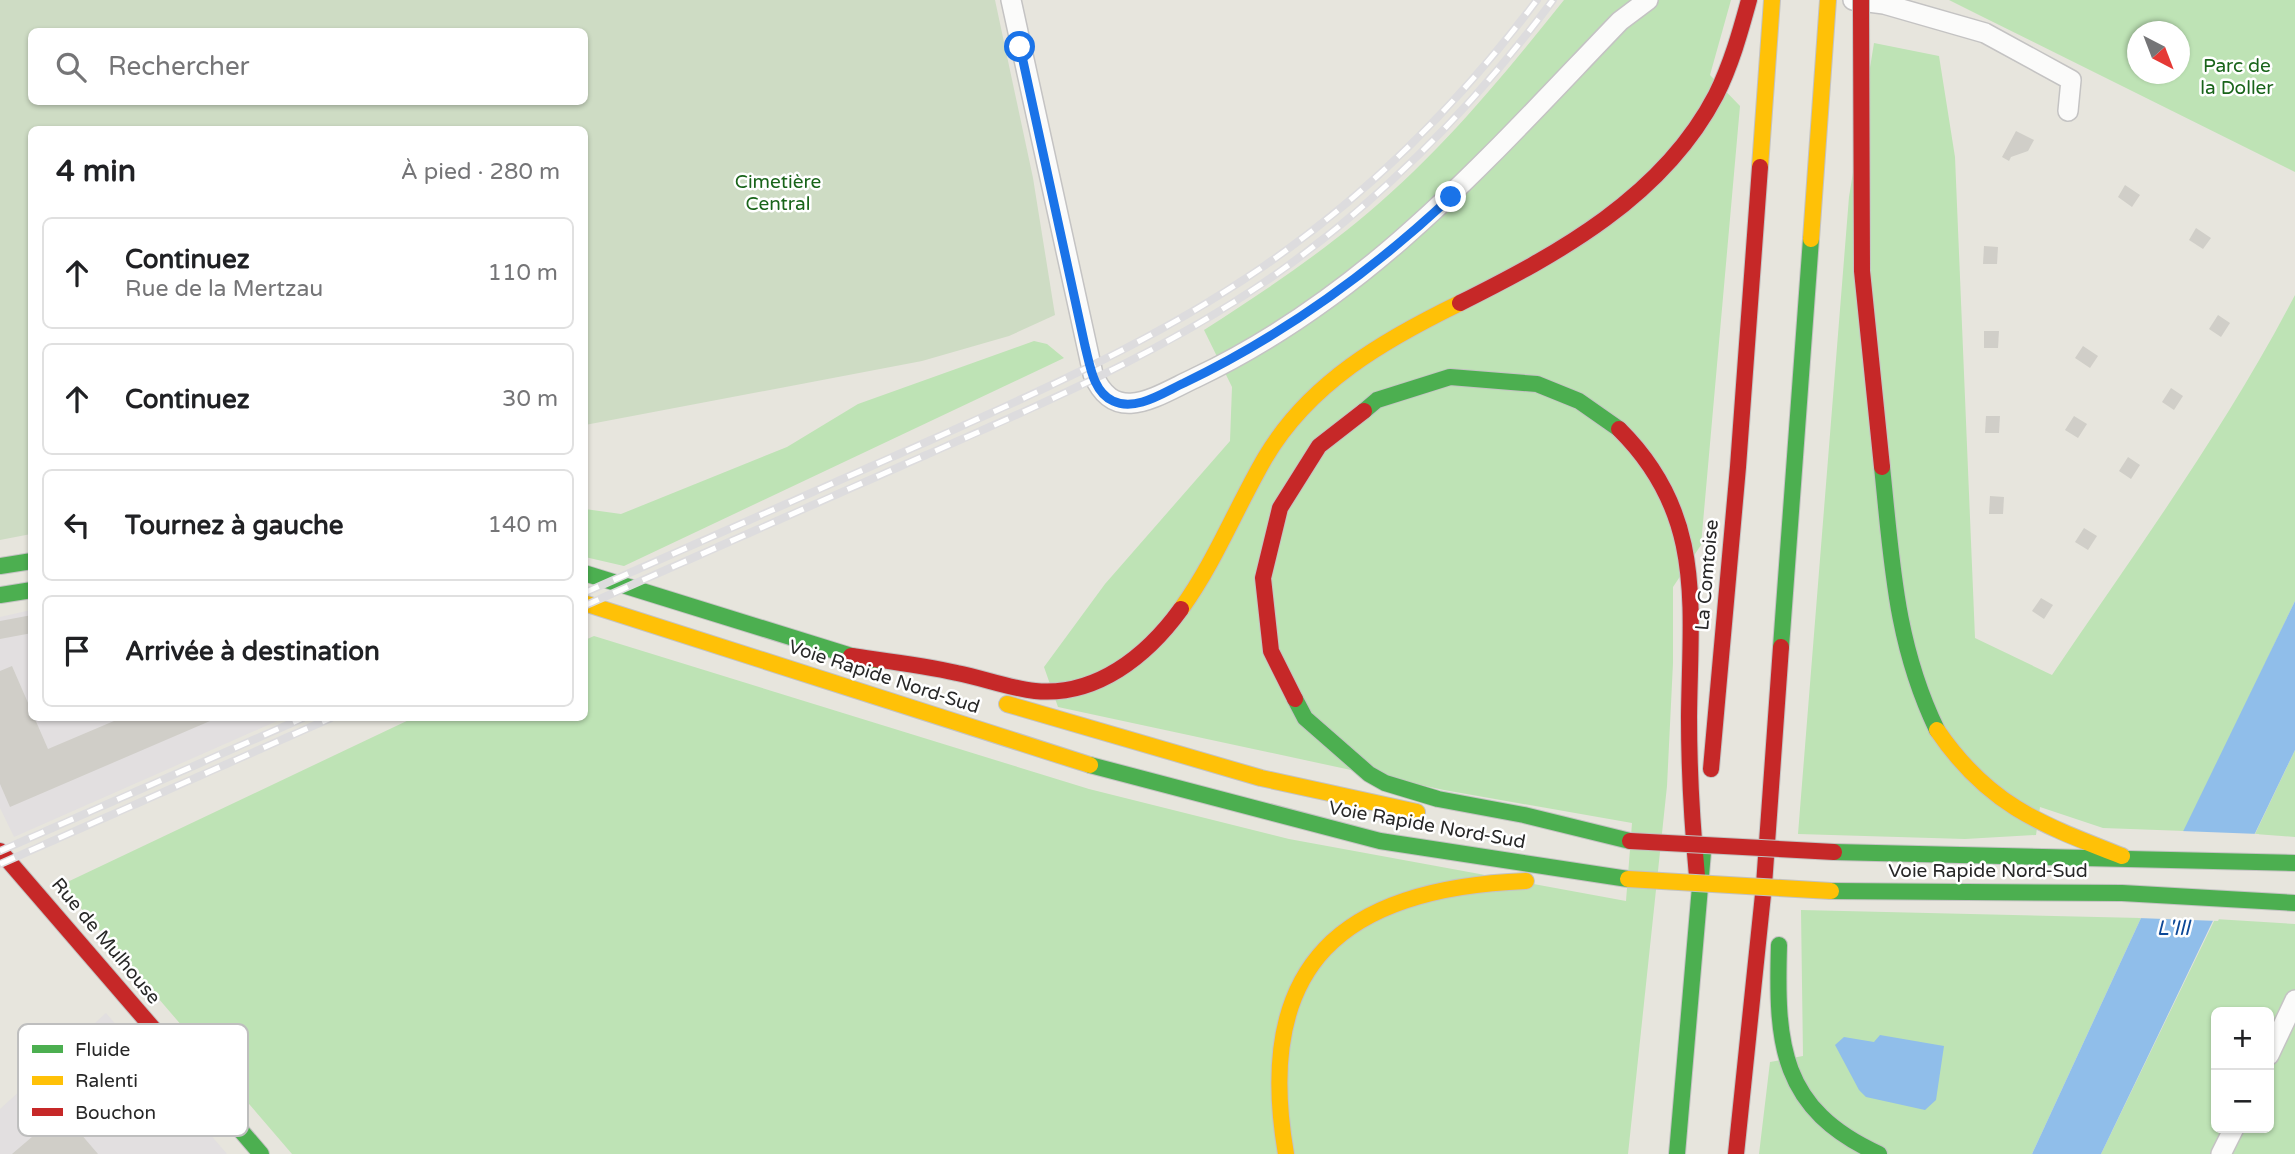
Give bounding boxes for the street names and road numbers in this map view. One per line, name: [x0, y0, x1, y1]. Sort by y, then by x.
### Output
street label: La Comtoise: [1691, 518, 1723, 632]
street label: Voie Rapide Nord-Sud: [786, 636, 982, 718]
street label: Voie Rapide Nord-Sud: [1327, 797, 1527, 853]
street label: Voie Rapide Nord-Sud: [1888, 860, 2088, 882]
street label: Rue de Mulhouse: [47, 874, 165, 1008]

